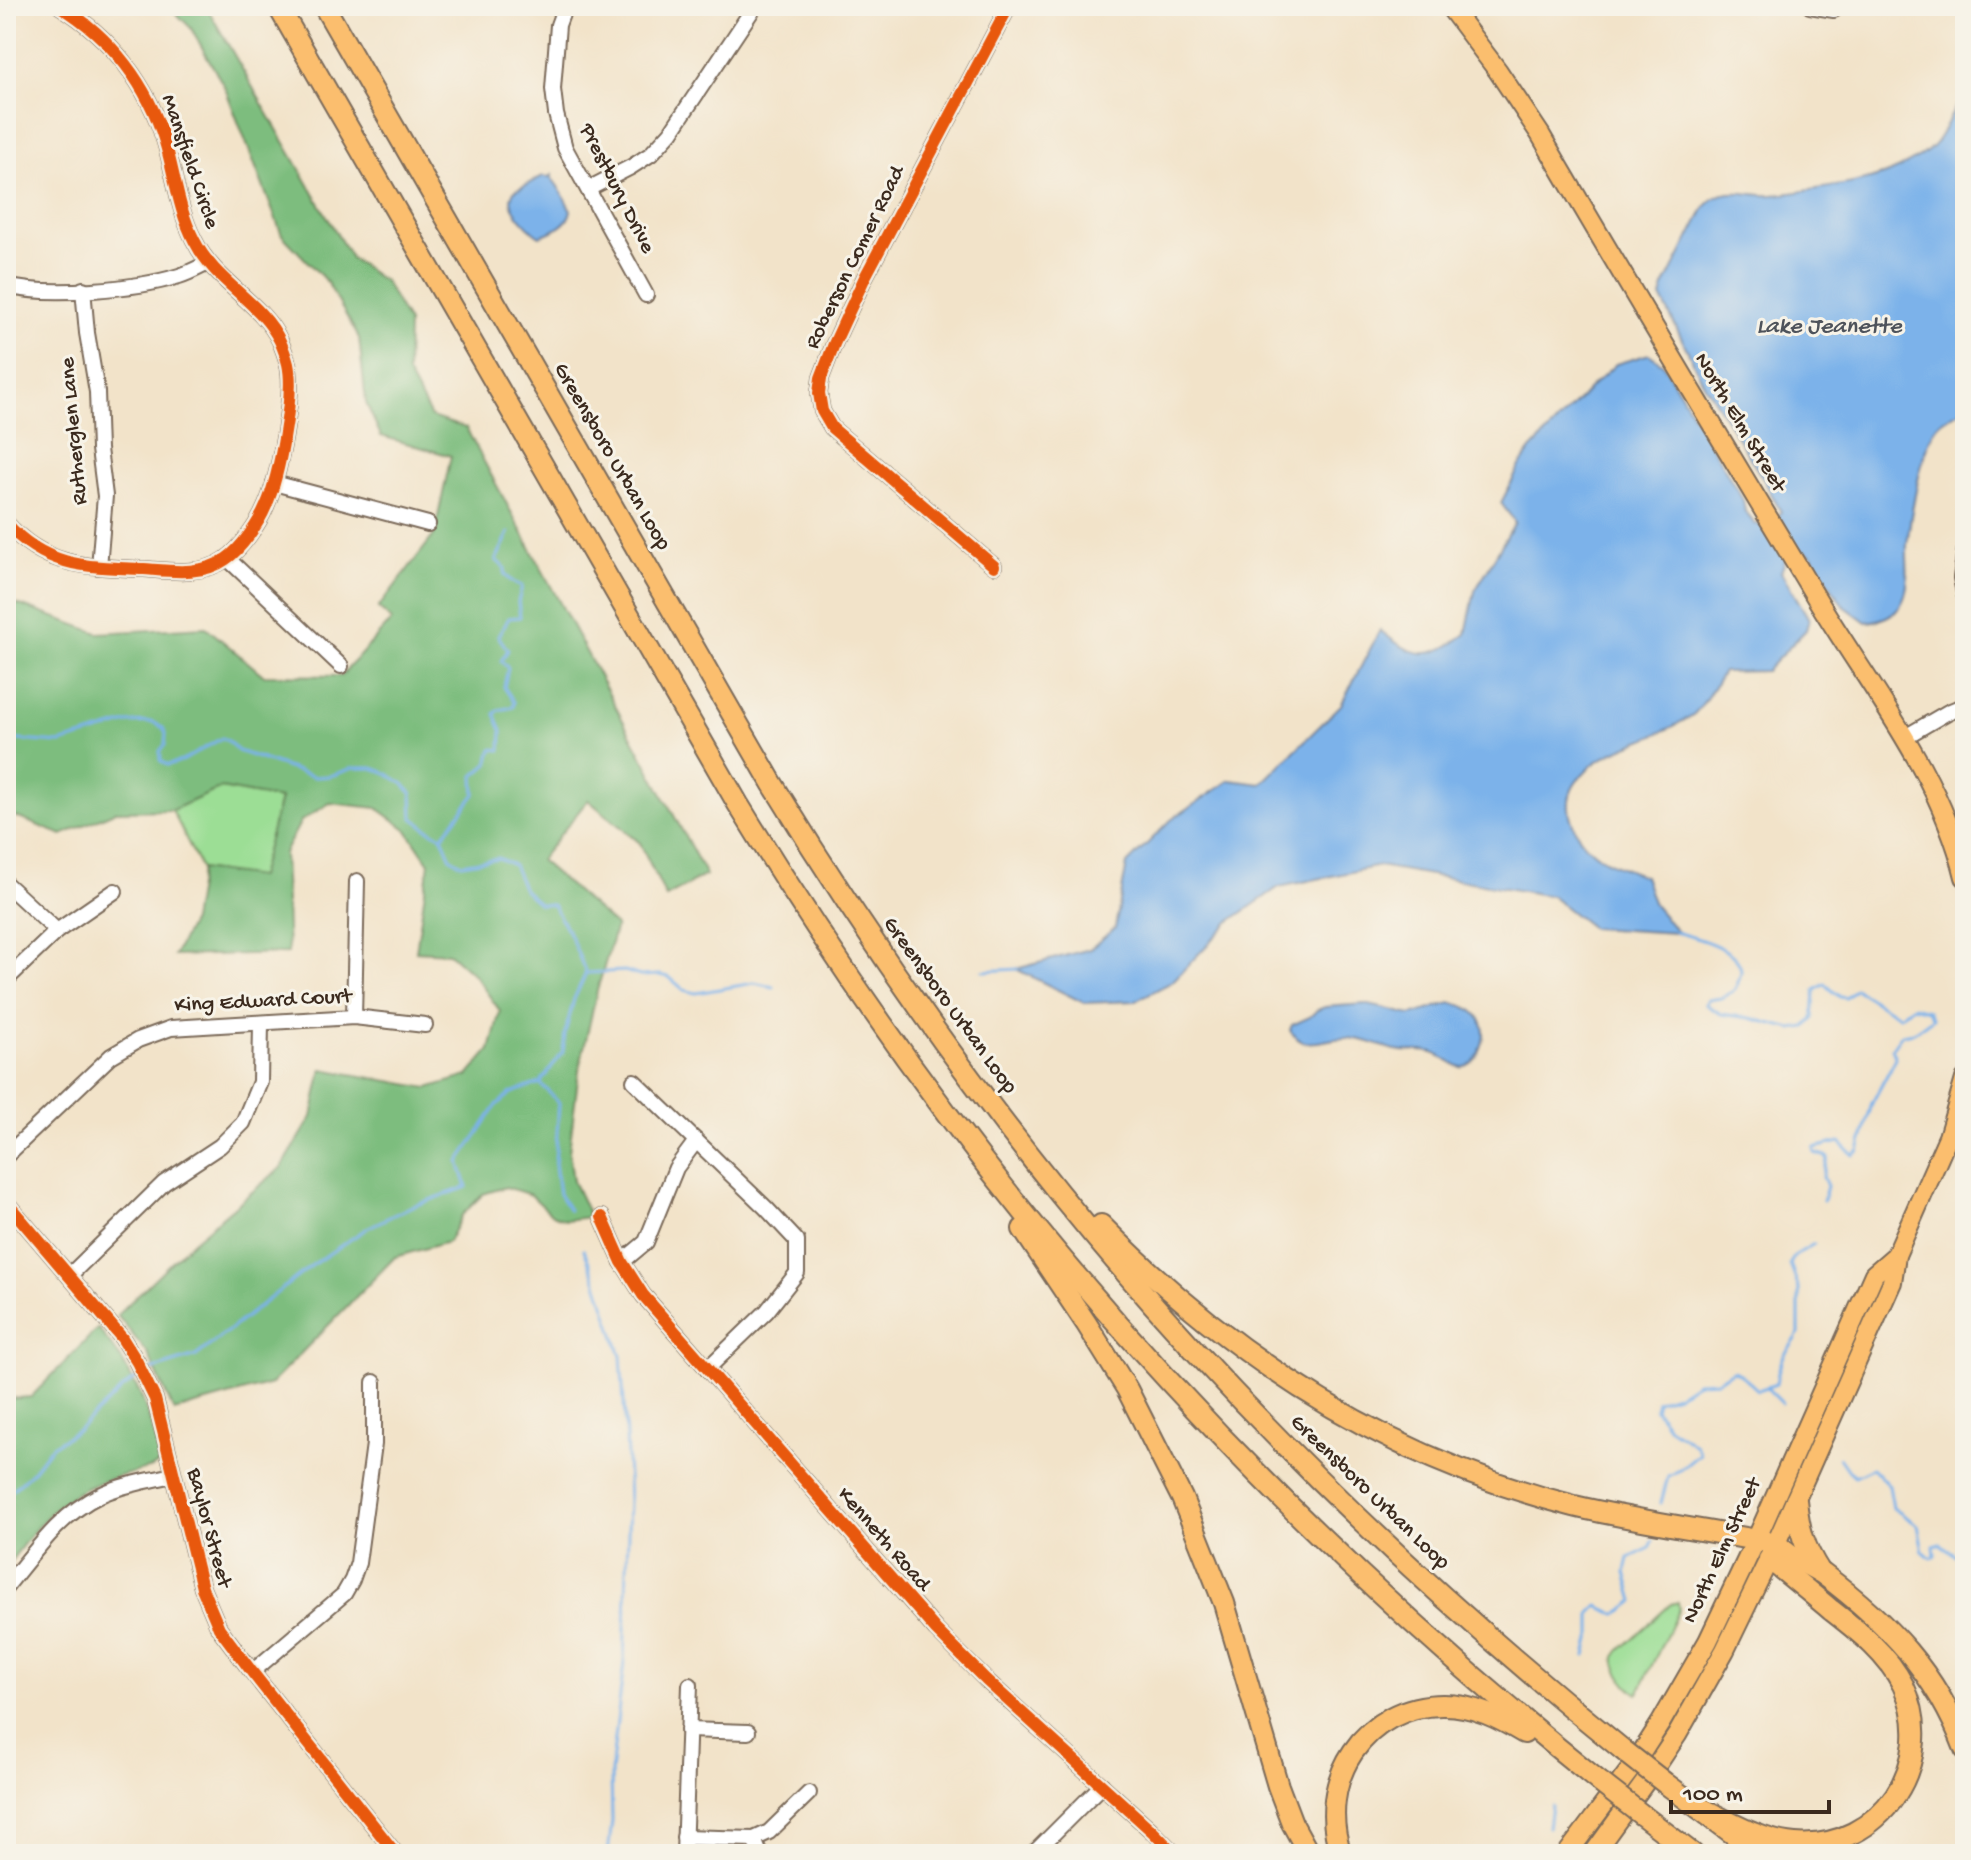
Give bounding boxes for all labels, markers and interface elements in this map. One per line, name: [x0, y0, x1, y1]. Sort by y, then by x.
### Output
street label: Mansfield Circle: [154, 92, 224, 233]
street label: Prestbury Drive: [572, 119, 660, 259]
street label: Roberson Comer Road: [800, 160, 912, 354]
water label: Lake Jeanette: [1756, 313, 1903, 342]
street label: North Elm Street: [1687, 349, 1792, 499]
street label: Rutherglen Lane: [56, 355, 94, 506]
street label: Greensboro Urban Loop: [547, 359, 675, 555]
street label: Greensboro Urban Loop: [876, 913, 1022, 1100]
street label: King Edward Court: [174, 984, 354, 1020]
street label: Greensboro Urban Loop: [1284, 1410, 1454, 1576]
street label: Baylor Street: [179, 1465, 237, 1592]
street label: North Elm Street: [1678, 1472, 1769, 1628]
street label: Kenneth Road: [831, 1482, 937, 1599]
scale bar: [1671, 1764, 1829, 1814]
text: 100 m: [1682, 1781, 1743, 1810]

